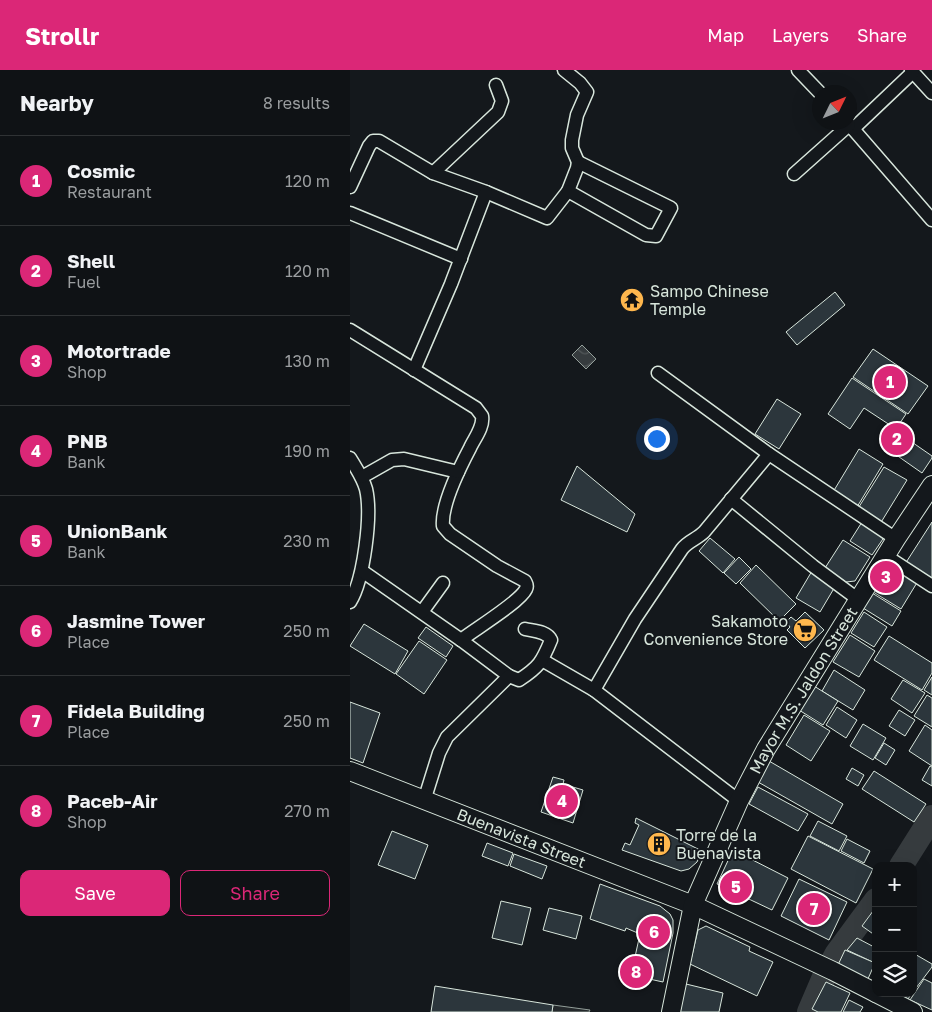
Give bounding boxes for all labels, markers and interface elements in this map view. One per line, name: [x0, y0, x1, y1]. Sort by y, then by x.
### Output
text: Strollr: [25, 21, 99, 50]
text: Map: [707, 24, 744, 46]
text: Layers: [772, 24, 829, 46]
text: Share: [857, 24, 907, 46]
north arrow: [812, 85, 857, 130]
text: Nearby: [20, 90, 94, 116]
text: 8 results: [263, 93, 330, 113]
text: Cosmic: [67, 159, 135, 182]
text: 1: [32, 171, 40, 191]
text: 120 m: [285, 171, 330, 191]
text: Restaurant: [67, 182, 152, 202]
text: Shell: [67, 249, 115, 272]
text: 2: [31, 261, 41, 281]
text: 120 m: [285, 261, 330, 281]
text: Fuel: [67, 272, 101, 292]
place label: Sampo Chinese Temple: [650, 281, 769, 319]
temple icon: Sampo Chinese Temple: [619, 287, 645, 313]
text: Motortrade: [67, 339, 171, 362]
text: 3: [31, 351, 41, 371]
text: 130 m: [285, 351, 330, 371]
text: Shop: [67, 362, 107, 382]
pin: 1: [874, 363, 906, 401]
pin: 2: [881, 420, 913, 458]
your location: [644, 426, 670, 452]
text: PNB: [67, 429, 108, 452]
text: 4: [31, 441, 41, 461]
text: 190 m: [284, 441, 330, 461]
text: Bank: [67, 452, 106, 472]
text: UnionBank: [67, 519, 167, 542]
text: 5: [31, 531, 41, 551]
text: 230 m: [283, 531, 330, 551]
text: Bank: [67, 542, 106, 562]
pin: 3: [870, 558, 902, 596]
street label: Mayor M.S. Jaldon Street: [745, 603, 862, 777]
text: Jasmine Tower: [67, 609, 205, 632]
place label: Sakamoto Convenience Store: [644, 611, 788, 649]
supermarket icon: Sakamoto Convenience Store: [792, 617, 818, 643]
text: 6: [31, 621, 41, 641]
text: 250 m: [283, 621, 330, 641]
text: Place: [67, 632, 110, 652]
text: Fidela Building: [67, 699, 205, 722]
text: 7: [32, 711, 40, 731]
text: 250 m: [283, 711, 330, 731]
text: Place: [67, 722, 110, 742]
pin: 4: [546, 782, 578, 820]
text: Paceb-Air: [67, 789, 158, 812]
text: 8: [31, 801, 41, 821]
text: 270 m: [284, 801, 330, 821]
street label: Buenavista Street: [454, 804, 589, 872]
text: Shop: [67, 812, 107, 832]
place label: Torre de la Buenavista: [676, 825, 761, 863]
building icon: Torre de la Buenavista: [646, 831, 672, 857]
map controls: [872, 862, 917, 997]
button: +: [872, 862, 917, 907]
pin: 5: [720, 868, 752, 906]
button: Save: [20, 870, 170, 916]
button: Share: [180, 870, 330, 916]
pin: 7: [798, 890, 830, 928]
button: −: [872, 907, 917, 952]
pin: 6: [638, 913, 670, 951]
button: layers: [872, 952, 917, 997]
pin: 8: [620, 953, 652, 991]

